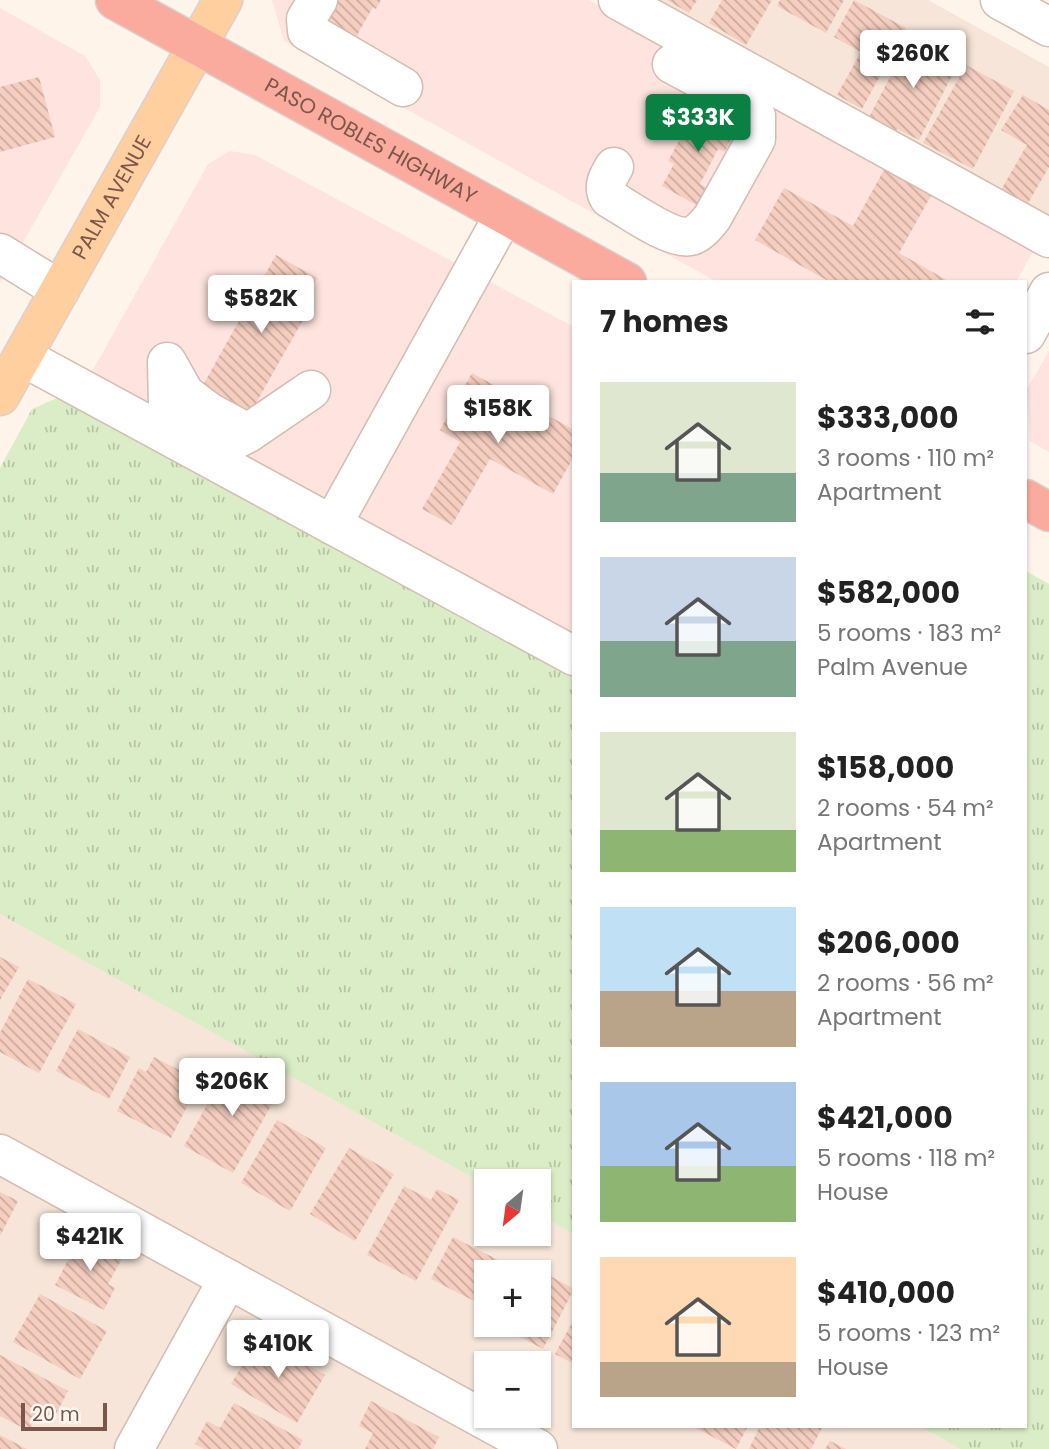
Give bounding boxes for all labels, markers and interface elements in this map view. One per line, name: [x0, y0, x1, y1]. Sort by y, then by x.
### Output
pin: $260K: [864, 31, 962, 90]
text: $260K: [876, 37, 950, 69]
street label: PASO ROBLES HIGHWAY: [260, 70, 482, 211]
pin: $333K: [649, 94, 747, 154]
text: $333K: [662, 101, 734, 133]
street label: PALM AVENUE: [65, 130, 158, 264]
pin: $582K: [212, 276, 310, 335]
text: $582K: [224, 282, 298, 314]
text: 7 homes: [600, 300, 729, 343]
icon: filters: [961, 303, 999, 341]
pin: $158K: [449, 386, 547, 445]
text: $158K: [463, 392, 533, 424]
text: $333,000: [817, 396, 958, 439]
icon: home: [656, 410, 740, 494]
text: 3 rooms · 110 m²: [817, 442, 994, 474]
text: Apartment: [817, 476, 942, 508]
text: $582,000: [817, 571, 960, 614]
icon: home: [656, 585, 740, 669]
text: 5 rooms · 183 m²: [817, 617, 1001, 649]
text: Palm Avenue: [817, 651, 968, 683]
text: $158,000: [817, 746, 954, 789]
icon: home: [656, 760, 740, 844]
text: 2 rooms · 54 m²: [817, 792, 994, 824]
text: Apartment: [817, 826, 942, 858]
text: $206,000: [817, 921, 960, 964]
icon: home: [656, 935, 740, 1019]
text: 2 rooms · 56 m²: [817, 967, 994, 999]
text: Apartment: [817, 1001, 942, 1033]
pin: $206K: [183, 1058, 281, 1118]
text: $206K: [195, 1065, 269, 1097]
text: $421,000: [817, 1096, 953, 1139]
icon: home: [656, 1110, 740, 1194]
text: 5 rooms · 118 m²: [817, 1142, 995, 1174]
north arrow: [474, 1169, 551, 1246]
map controls: [474, 1169, 551, 1428]
text: House: [817, 1176, 889, 1208]
pin: $421K: [41, 1214, 139, 1273]
text: $421K: [56, 1220, 124, 1252]
button: +: [474, 1260, 551, 1337]
text: $410,000: [817, 1271, 955, 1314]
icon: home: [656, 1285, 740, 1369]
text: 5 rooms · 123 m²: [817, 1317, 1000, 1349]
pin: $410K: [229, 1320, 327, 1380]
text: $410K: [243, 1327, 313, 1359]
button: −: [474, 1351, 551, 1428]
text: House: [817, 1351, 889, 1383]
scale bar: [21, 1400, 107, 1432]
text: 20 m: [32, 1401, 80, 1428]

